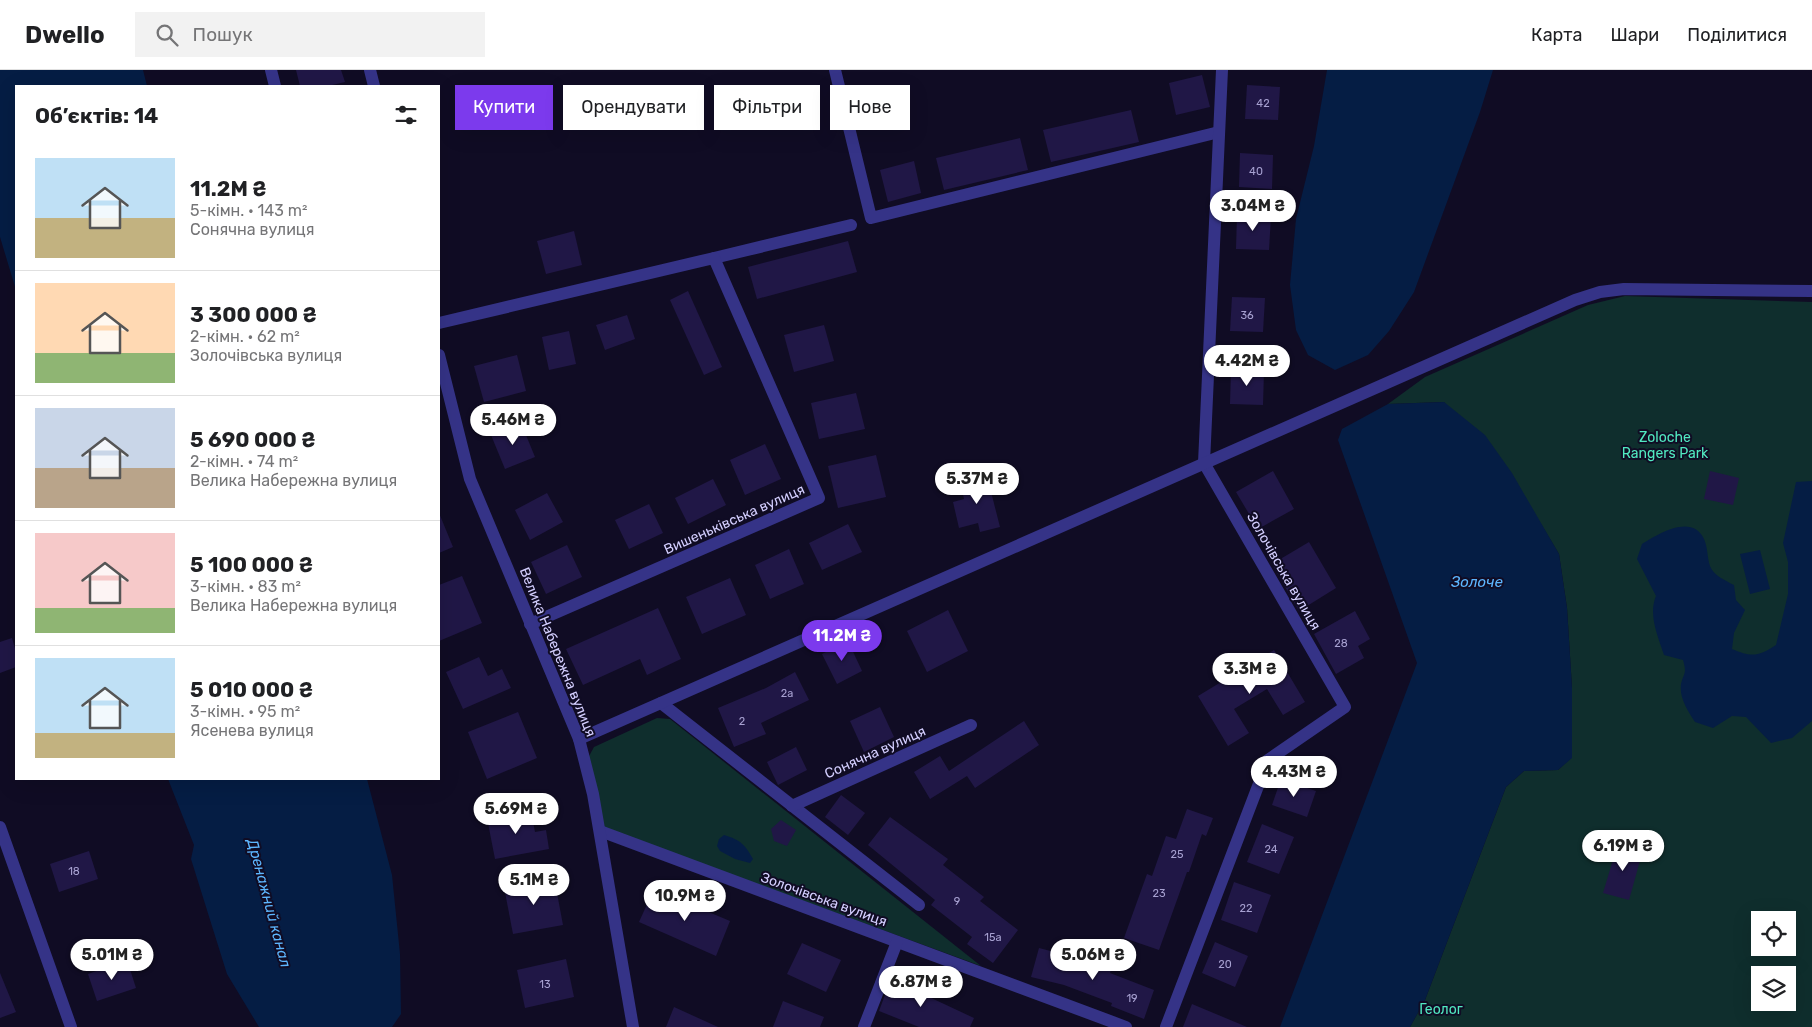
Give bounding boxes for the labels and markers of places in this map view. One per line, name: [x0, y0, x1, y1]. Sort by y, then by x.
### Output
pin: 3.04M ₴: [1207, 190, 1299, 232]
pin: 4.42M ₴: [1201, 344, 1293, 387]
pin: 5.46M ₴: [467, 404, 559, 446]
pin: 5.37M ₴: [931, 462, 1023, 505]
pin: 11.2M ₴: [796, 620, 888, 662]
pin: 3.3M ₴: [1209, 652, 1291, 695]
pin: 4.43M ₴: [1248, 756, 1340, 798]
pin: 5.69M ₴: [470, 792, 562, 835]
pin: 6.19M ₴: [1577, 830, 1669, 872]
pin: 5.1M ₴: [493, 864, 575, 906]
pin: 10.9M ₴: [639, 880, 731, 922]
pin: 5.01M ₴: [66, 938, 158, 981]
pin: 5.06M ₴: [1047, 938, 1139, 981]
pin: 6.87M ₴: [875, 966, 967, 1008]

